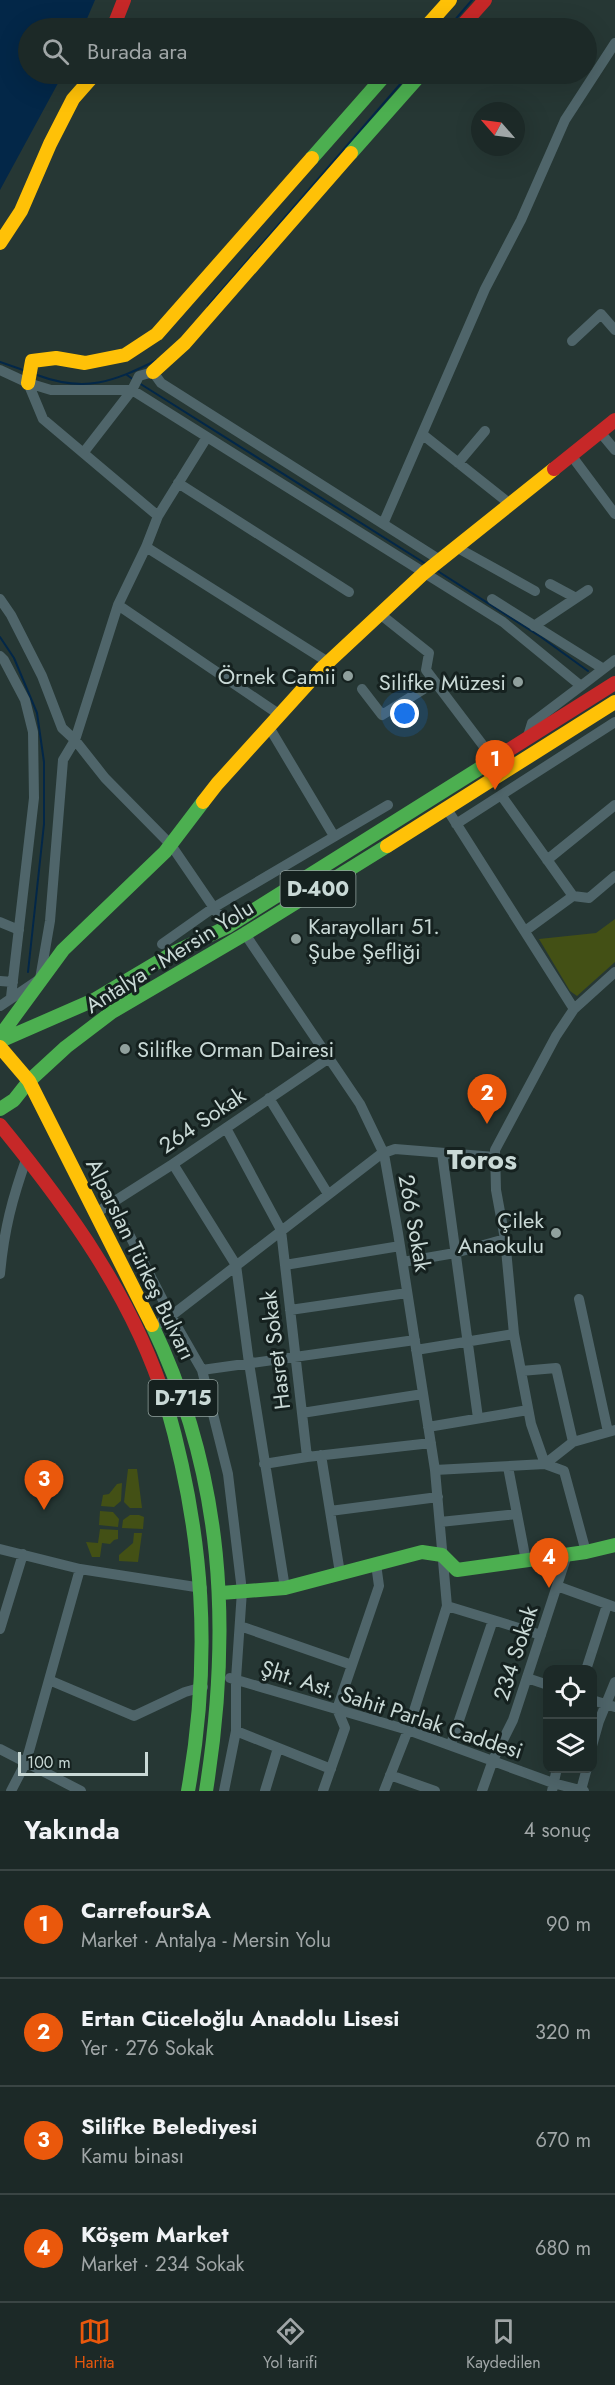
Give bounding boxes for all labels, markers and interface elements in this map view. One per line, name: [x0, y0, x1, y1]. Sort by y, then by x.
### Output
search box: [18, 18, 597, 84]
icon: search: [39, 35, 72, 68]
text: Burada ara: [87, 35, 187, 67]
north arrow: [471, 102, 525, 156]
place label: Örnek Camii: [218, 660, 336, 692]
place label: Silifke Müzesi: [379, 666, 506, 698]
marker: Örnek Camii: [341, 669, 355, 683]
marker: Silifke Müzesi: [511, 675, 525, 689]
your location: [390, 699, 419, 728]
pin: 1: [476, 740, 514, 790]
road number: D-400: [280, 871, 356, 907]
street label: Antalya - Mersin Yolu: [79, 891, 259, 1021]
place label: Karayolları 51. Şube Şefliği: [308, 910, 440, 967]
marker: Karayolları 51. Şube Şefliği: [289, 932, 303, 946]
place label: Silifke Orman Dairesi: [137, 1033, 334, 1065]
marker: Silifke Orman Dairesi: [118, 1042, 132, 1056]
pin: 2: [468, 1074, 506, 1124]
street label: 264 Sokak: [152, 1079, 252, 1161]
district label: Toros: [447, 1139, 517, 1180]
street label: Alparslan Türkeş Bulvarı: [78, 1153, 204, 1365]
street label: 266 Sokak: [391, 1172, 439, 1275]
place label: Çilek Anaokulu: [458, 1204, 544, 1261]
marker: Çilek Anaokulu: [549, 1226, 563, 1240]
street label: Hasret Sokak: [252, 1288, 298, 1411]
road number: D-715: [148, 1380, 218, 1416]
pin: 3: [24, 1460, 63, 1510]
pin: 4: [530, 1538, 568, 1588]
street label: 234 Sokak: [485, 1601, 545, 1705]
street label: Şht. Ast. Sahit Parlak Caddesi: [257, 1651, 527, 1767]
map controls: [543, 1665, 597, 1773]
button: locate: [543, 1665, 597, 1719]
button: layers: [543, 1719, 597, 1773]
scale bar: [18, 1749, 148, 1776]
text: 100 m: [27, 1751, 71, 1774]
text: Yakında: [24, 1811, 120, 1849]
text: 4 sonuç: [524, 1816, 591, 1845]
text: CarrefourSA: [81, 1894, 211, 1926]
text: 1: [38, 1910, 49, 1939]
text: 90 m: [546, 1910, 591, 1939]
text: Market · Antalya - Mersin Yolu: [81, 1926, 331, 1955]
text: Ertan Cüceloğlu Anadolu Lisesi: [81, 2002, 399, 2034]
text: 2: [37, 2018, 50, 2047]
text: 320 m: [535, 2018, 591, 2047]
text: Yer · 276 Sokak: [81, 2034, 214, 2063]
text: Silifke Belediyesi: [81, 2110, 257, 2142]
text: 3: [37, 2126, 50, 2155]
text: 670 m: [535, 2126, 591, 2155]
text: Kamu binası: [81, 2142, 184, 2171]
text: Köşem Market: [81, 2218, 228, 2250]
text: 4: [37, 2234, 50, 2263]
text: 680 m: [535, 2234, 591, 2263]
text: Market · 234 Sokak: [81, 2250, 244, 2279]
tab: Harita: [74, 2315, 115, 2374]
tab: Yol tarifi: [263, 2315, 318, 2374]
tab: Kaydedilen: [466, 2315, 541, 2374]

